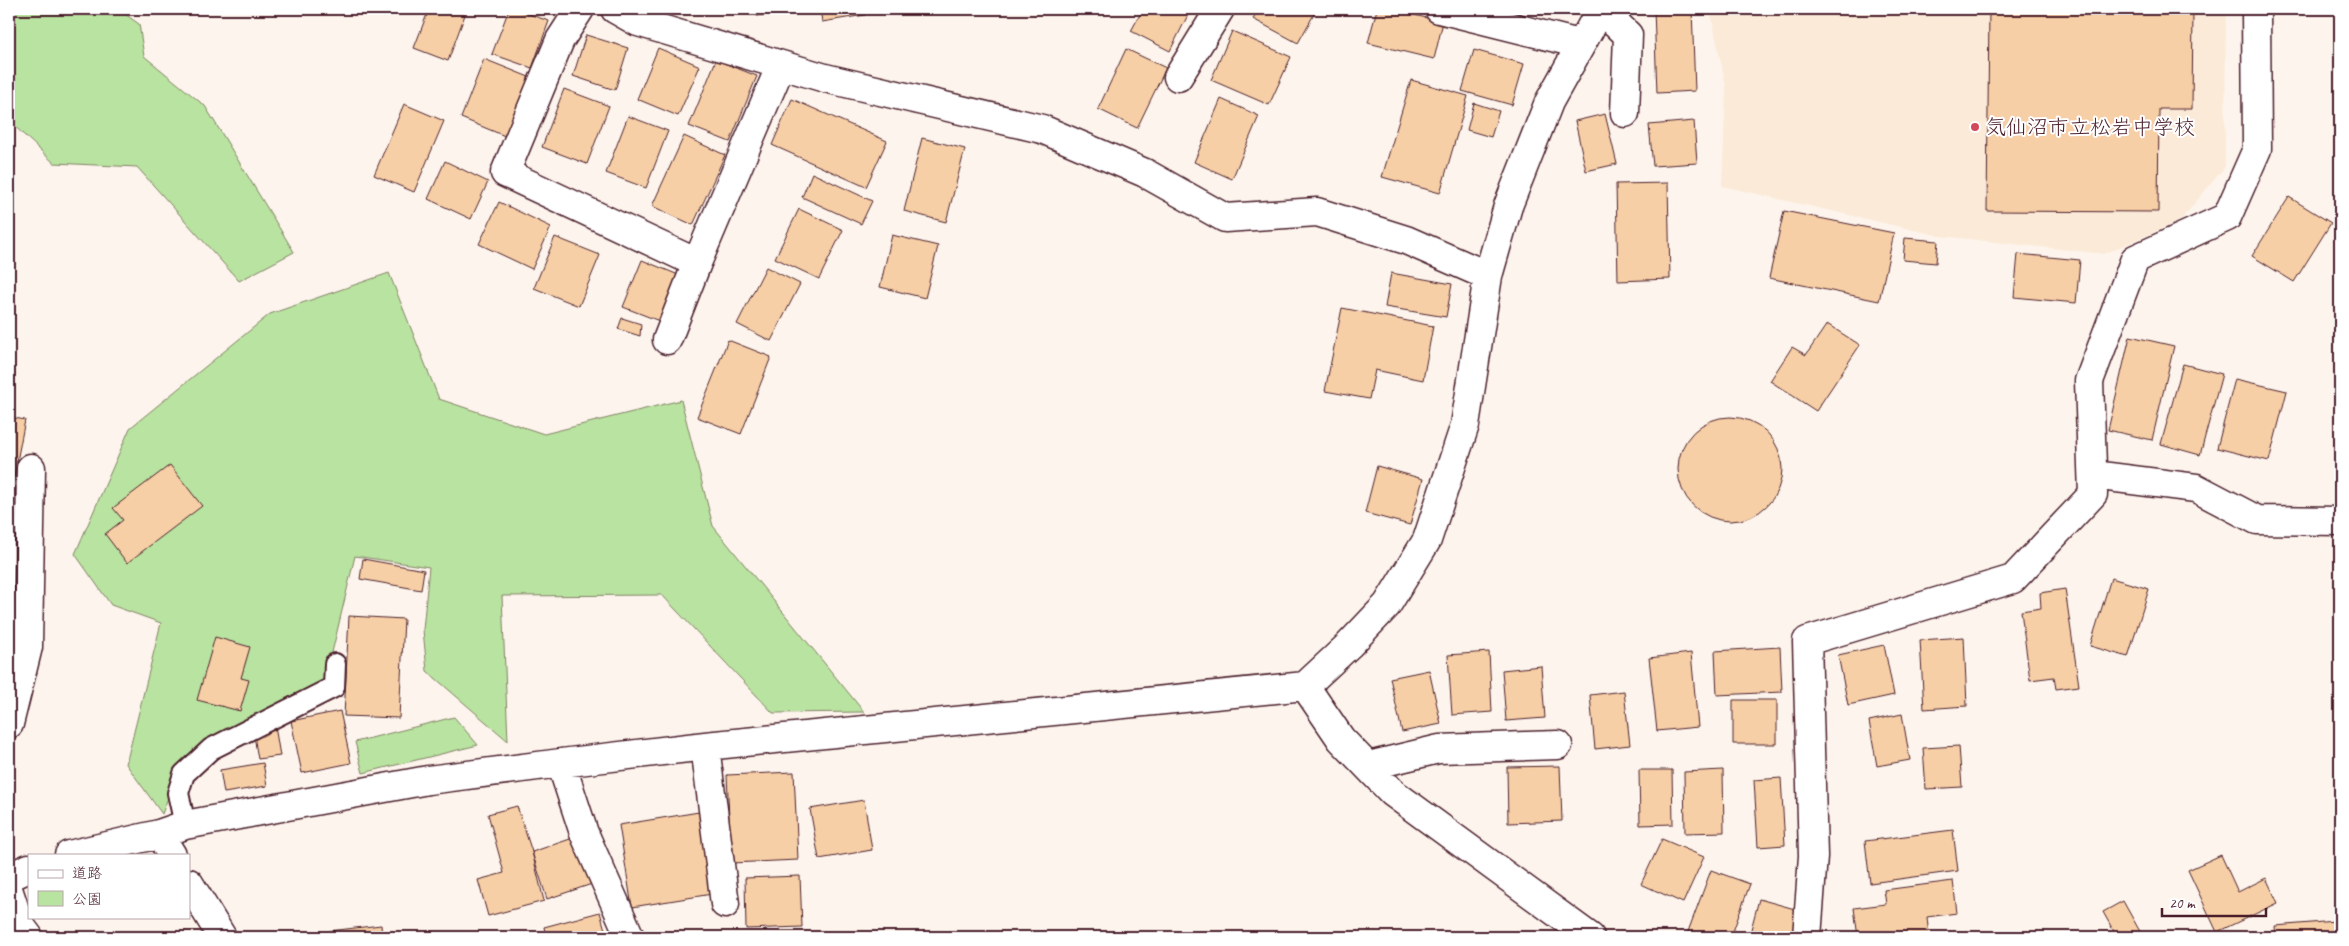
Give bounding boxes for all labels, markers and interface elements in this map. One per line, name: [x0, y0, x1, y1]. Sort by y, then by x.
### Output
place label: 気仙沼市立松岩中学校: [1985, 114, 2195, 140]
marker: 気仙沼市立松岩中学校: [1969, 121, 1981, 133]
legend: [28, 854, 190, 918]
text: 道路: [72, 864, 102, 883]
scale bar: [2162, 886, 2265, 918]
text: 公園: [72, 890, 102, 909]
text: 20 m: [2169, 894, 2196, 913]

